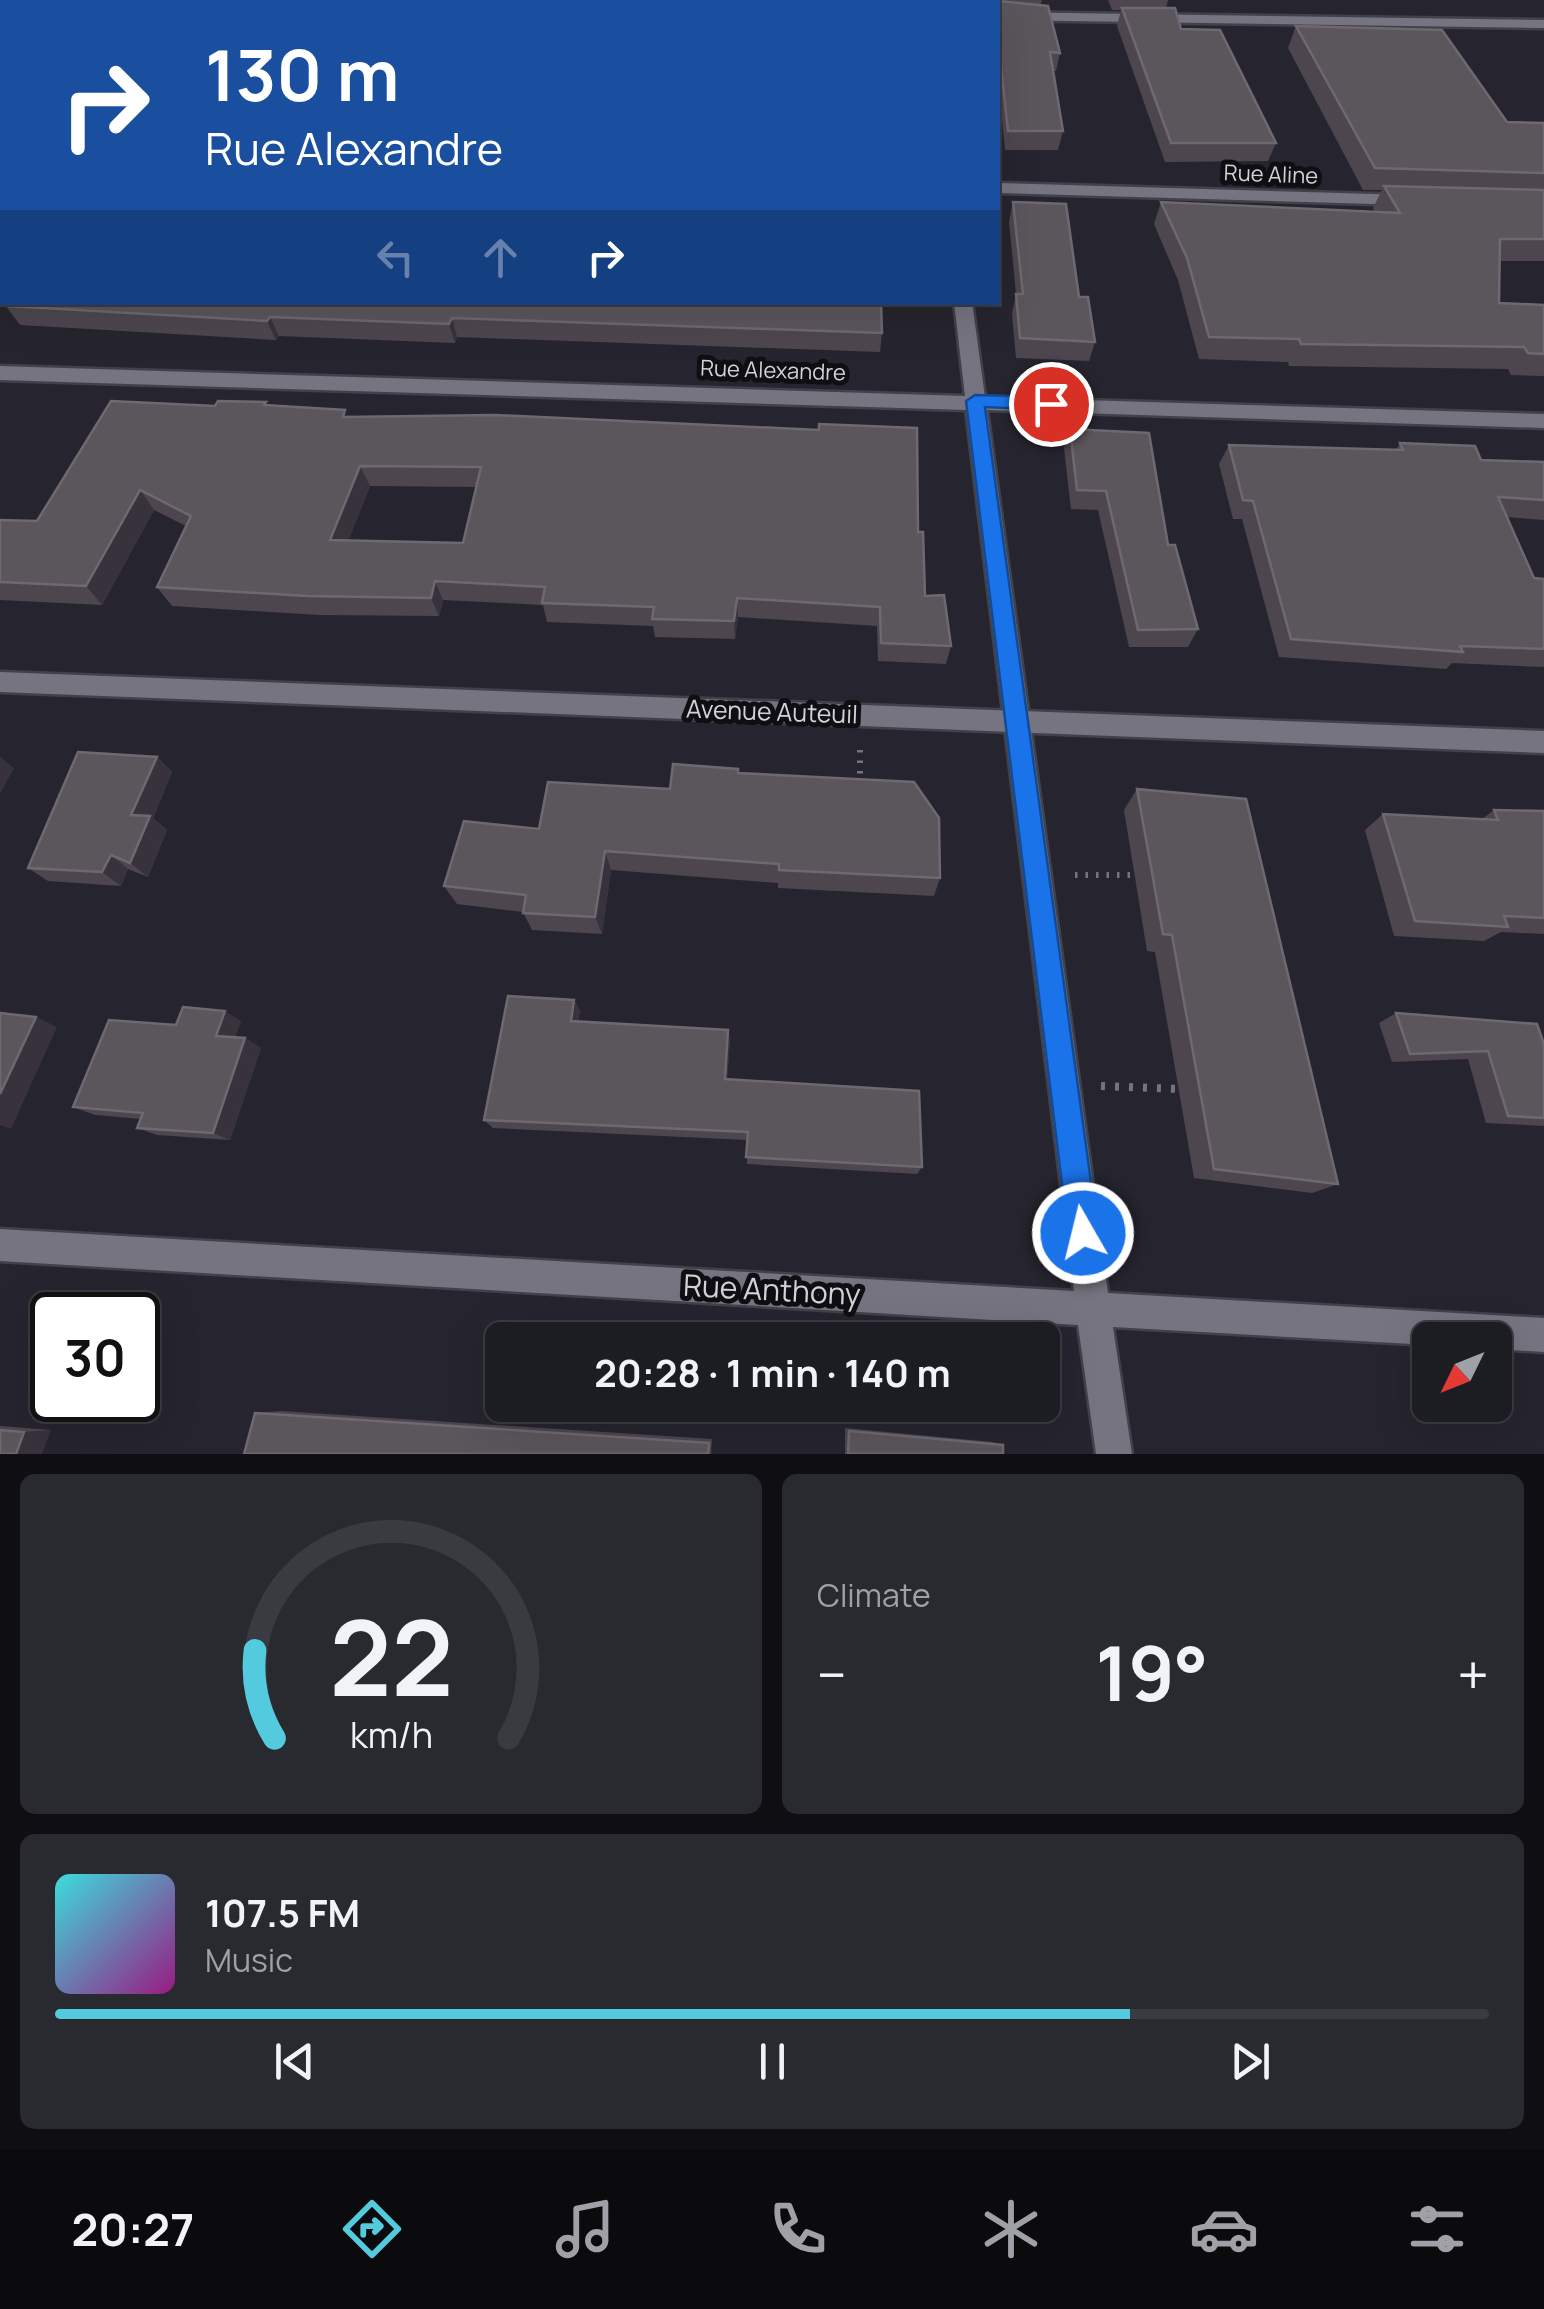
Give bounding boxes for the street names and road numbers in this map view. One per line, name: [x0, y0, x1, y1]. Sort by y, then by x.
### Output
street label: Rue Aline: [1223, 157, 1319, 191]
street label: Rue Alexandre: [700, 352, 846, 388]
street label: Avenue Auteuil: [685, 691, 859, 731]
street label: Rue Anthony: [682, 1264, 862, 1314]

